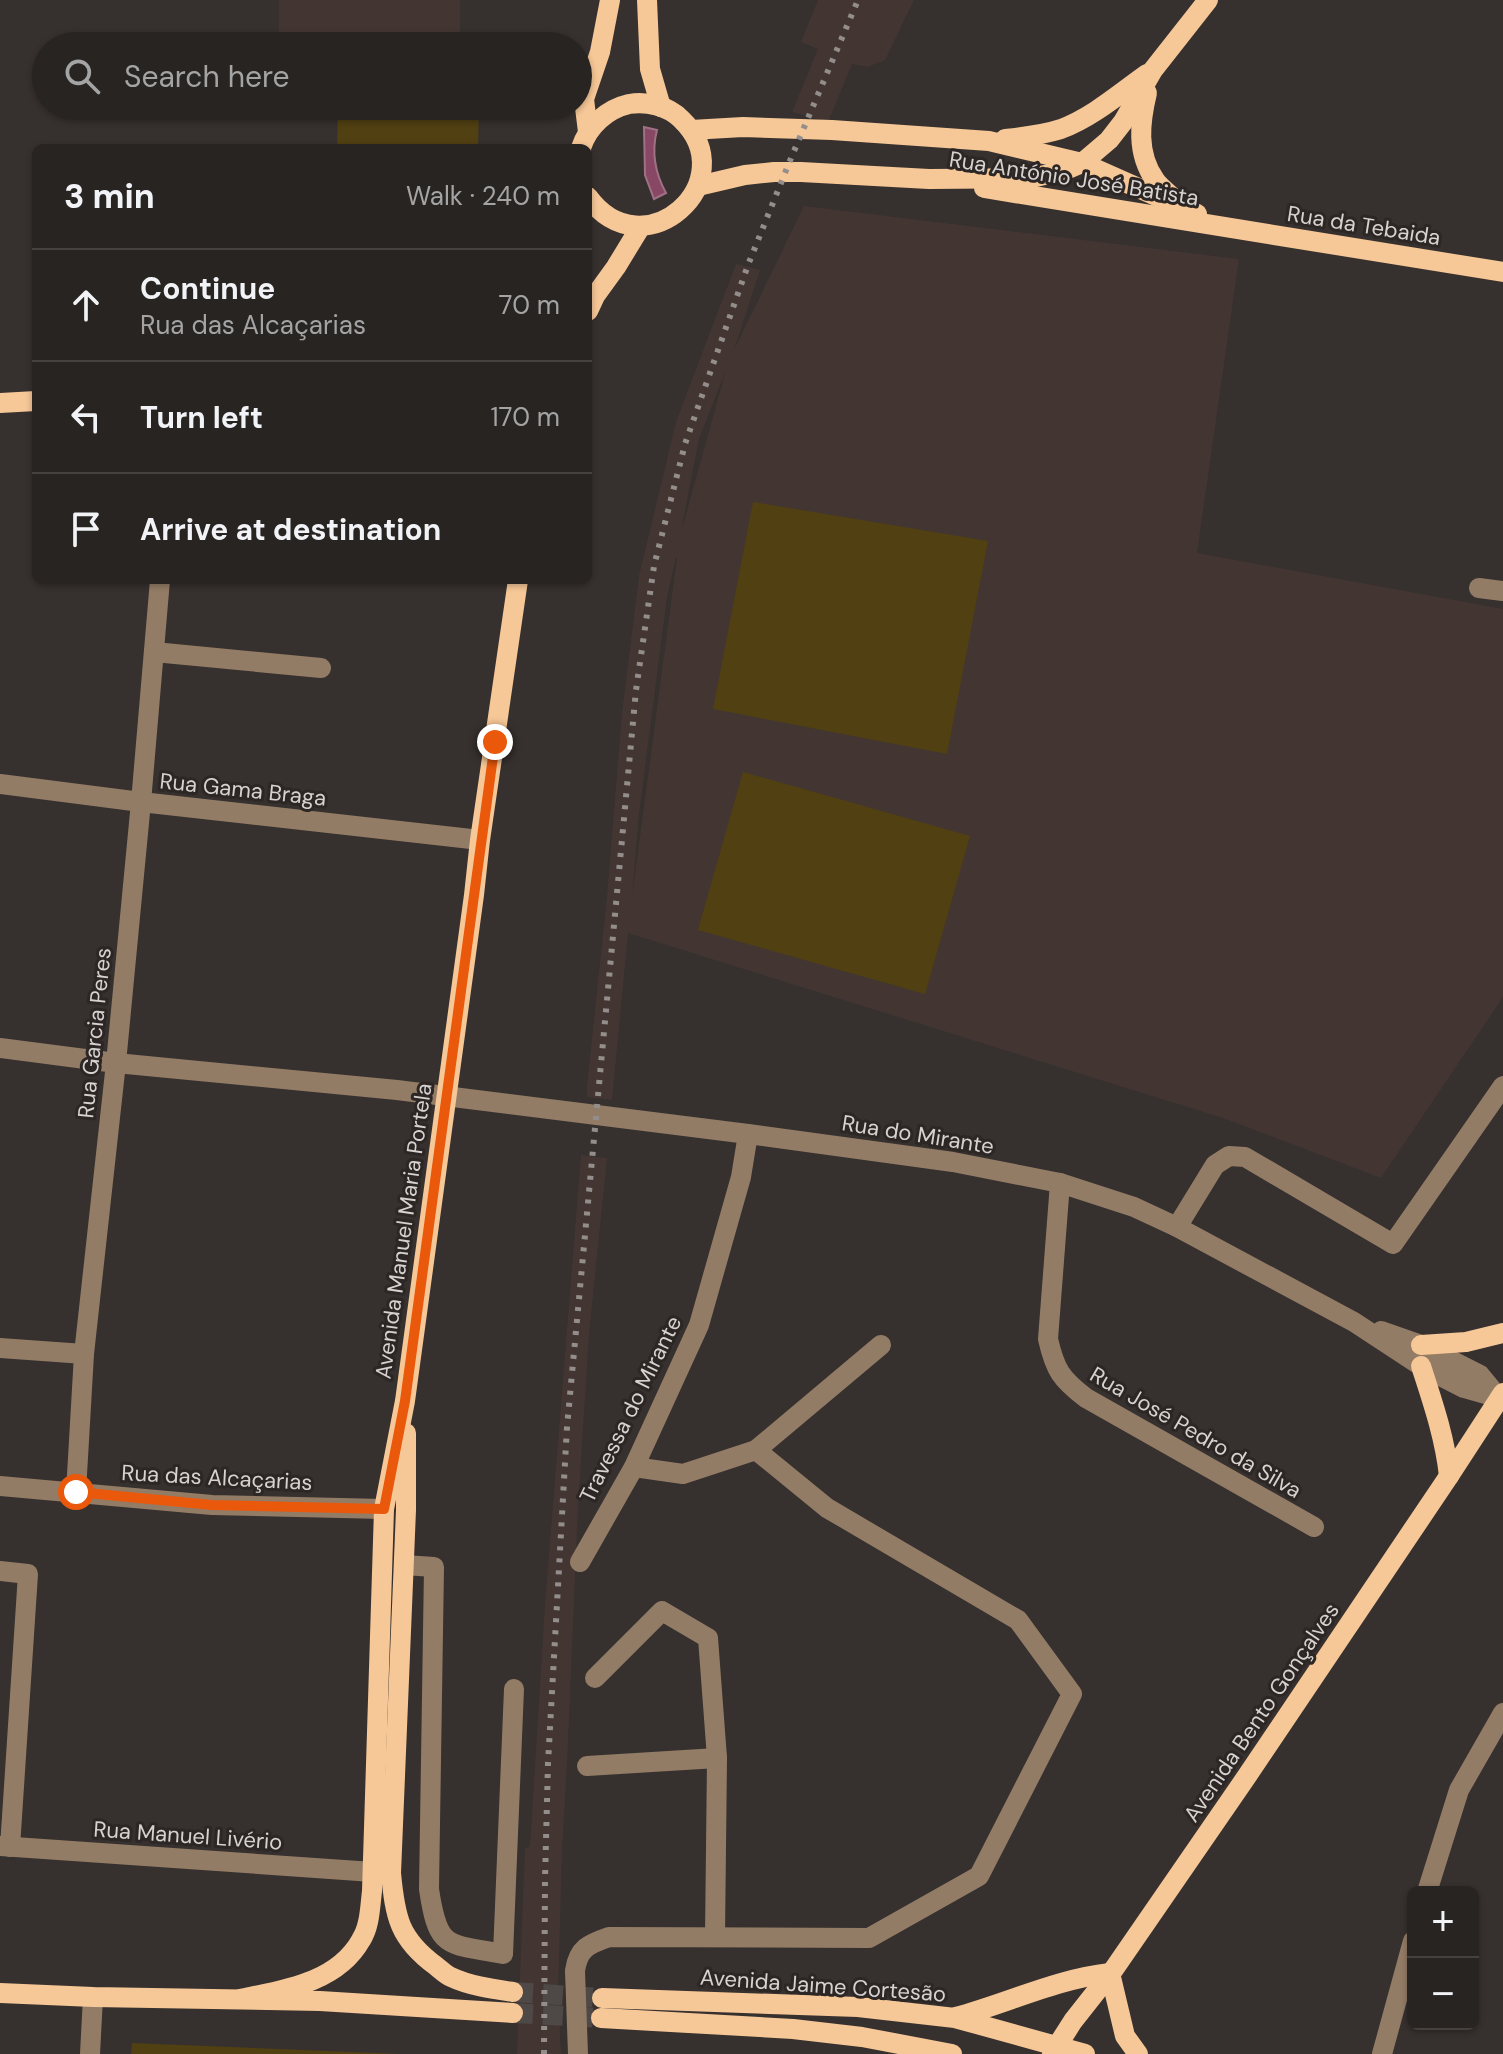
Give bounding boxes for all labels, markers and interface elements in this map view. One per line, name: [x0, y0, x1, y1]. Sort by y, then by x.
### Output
search box: [32, 32, 592, 120]
icon: search: [60, 54, 104, 98]
text: Search here: [124, 57, 290, 96]
street label: Rua António José Batista: [947, 144, 1201, 213]
text: 3 min: [64, 174, 155, 219]
text: Walk · 240 m: [406, 179, 560, 213]
street label: Rua da Tebaida: [1285, 199, 1443, 252]
text: Continue: [140, 269, 275, 308]
icon: ahead: [64, 283, 108, 327]
text: 70 m: [499, 288, 560, 322]
text: Rua das Alcaçarias: [140, 308, 366, 342]
icon: left: [64, 395, 108, 439]
text: Turn left: [140, 398, 263, 437]
text: 170 m: [491, 400, 560, 434]
icon: arrive: [64, 507, 108, 551]
text: Arrive at destination: [140, 510, 441, 549]
route end: [477, 724, 513, 760]
street label: Rua Gama Braga: [158, 766, 328, 813]
street label: Rua Garcia Peres: [71, 946, 118, 1120]
street label: Avenida Manuel Maria Portela: [368, 1081, 439, 1381]
street label: Rua do Mirante: [840, 1108, 996, 1161]
street label: Travessa do Mirante: [573, 1311, 688, 1507]
street label: Rua José Pedro da Silva: [1085, 1360, 1307, 1505]
street label: Rua das Alcaçarias: [121, 1458, 313, 1497]
route start: [58, 1474, 94, 1510]
street label: Avenida Bento Gonçalves: [1177, 1597, 1346, 1828]
street label: Rua Manuel Livério: [93, 1814, 283, 1857]
map controls: [1407, 1886, 1479, 2030]
button: +: [1407, 1886, 1479, 1958]
button: −: [1407, 1958, 1479, 2030]
street label: Avenida Jaime Cortesão: [699, 1962, 947, 2009]

